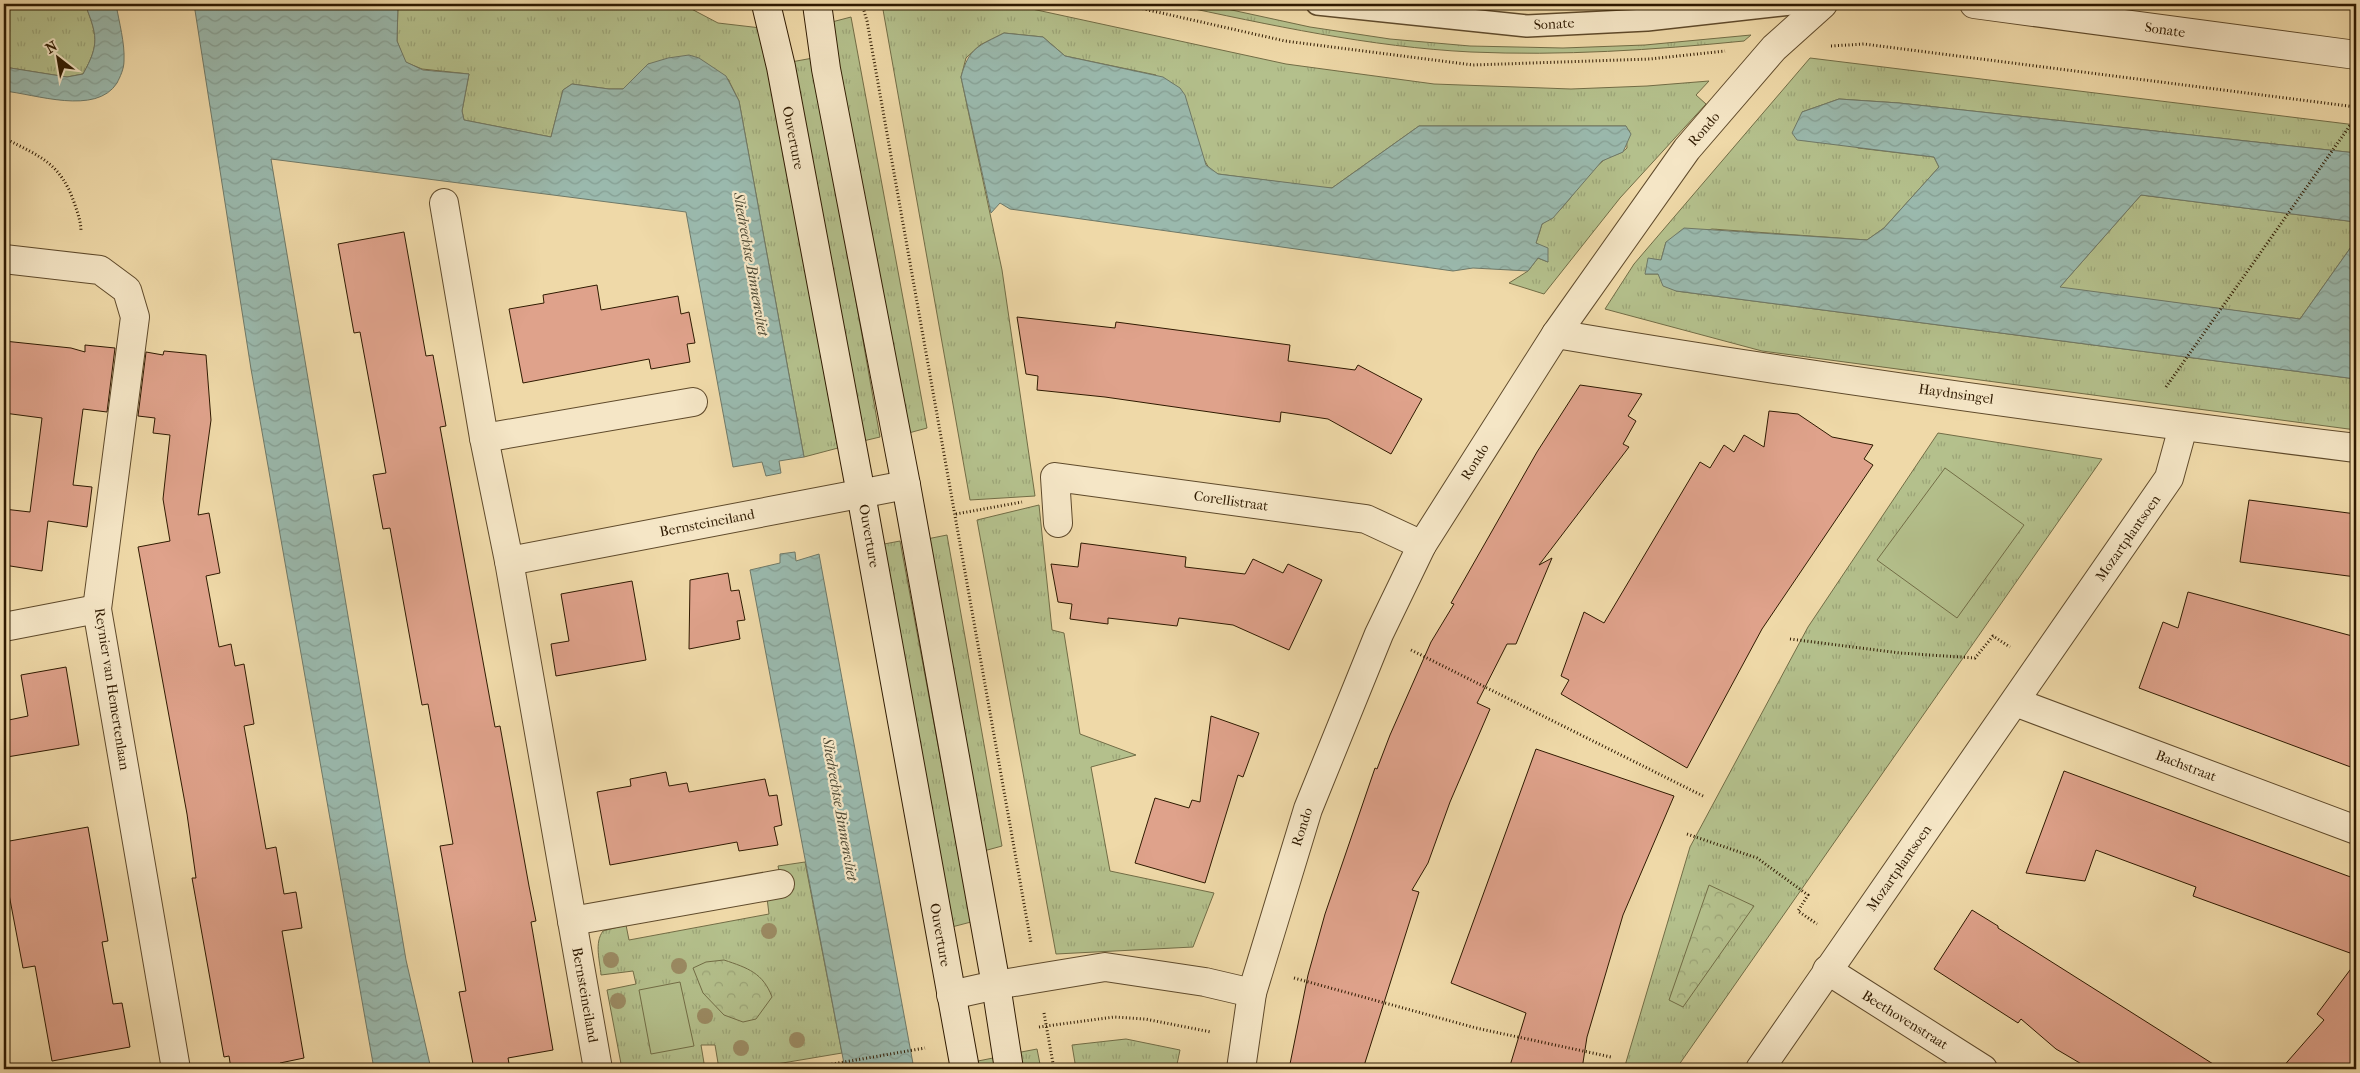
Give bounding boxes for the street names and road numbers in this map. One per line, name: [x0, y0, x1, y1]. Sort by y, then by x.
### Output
street label: Sonate: [1533, 14, 1575, 34]
street label: Sonate: [2144, 19, 2186, 41]
street label: Ouverture: [779, 105, 807, 171]
street label: Rondo: [1685, 108, 1723, 150]
street label: Haydnsingel: [1917, 380, 1995, 408]
street label: Rondo: [1457, 441, 1493, 483]
street label: Corellistraat: [1193, 487, 1269, 515]
street label: Mozartplantsoen: [2092, 492, 2164, 584]
street label: Ouverture: [855, 503, 883, 569]
street label: Bernsteineiland: [658, 505, 756, 541]
street label: Reynier van Hemertenlaan: [91, 607, 133, 771]
street label: Bachstraat: [2153, 747, 2219, 785]
street label: Rondo: [1288, 805, 1316, 849]
street label: Mozartplantsoen: [1863, 822, 1935, 914]
street label: Ouverture: [926, 902, 954, 968]
street label: Bernsteineiland: [568, 946, 602, 1044]
street label: Beethovenstraat: [1859, 987, 1951, 1053]

